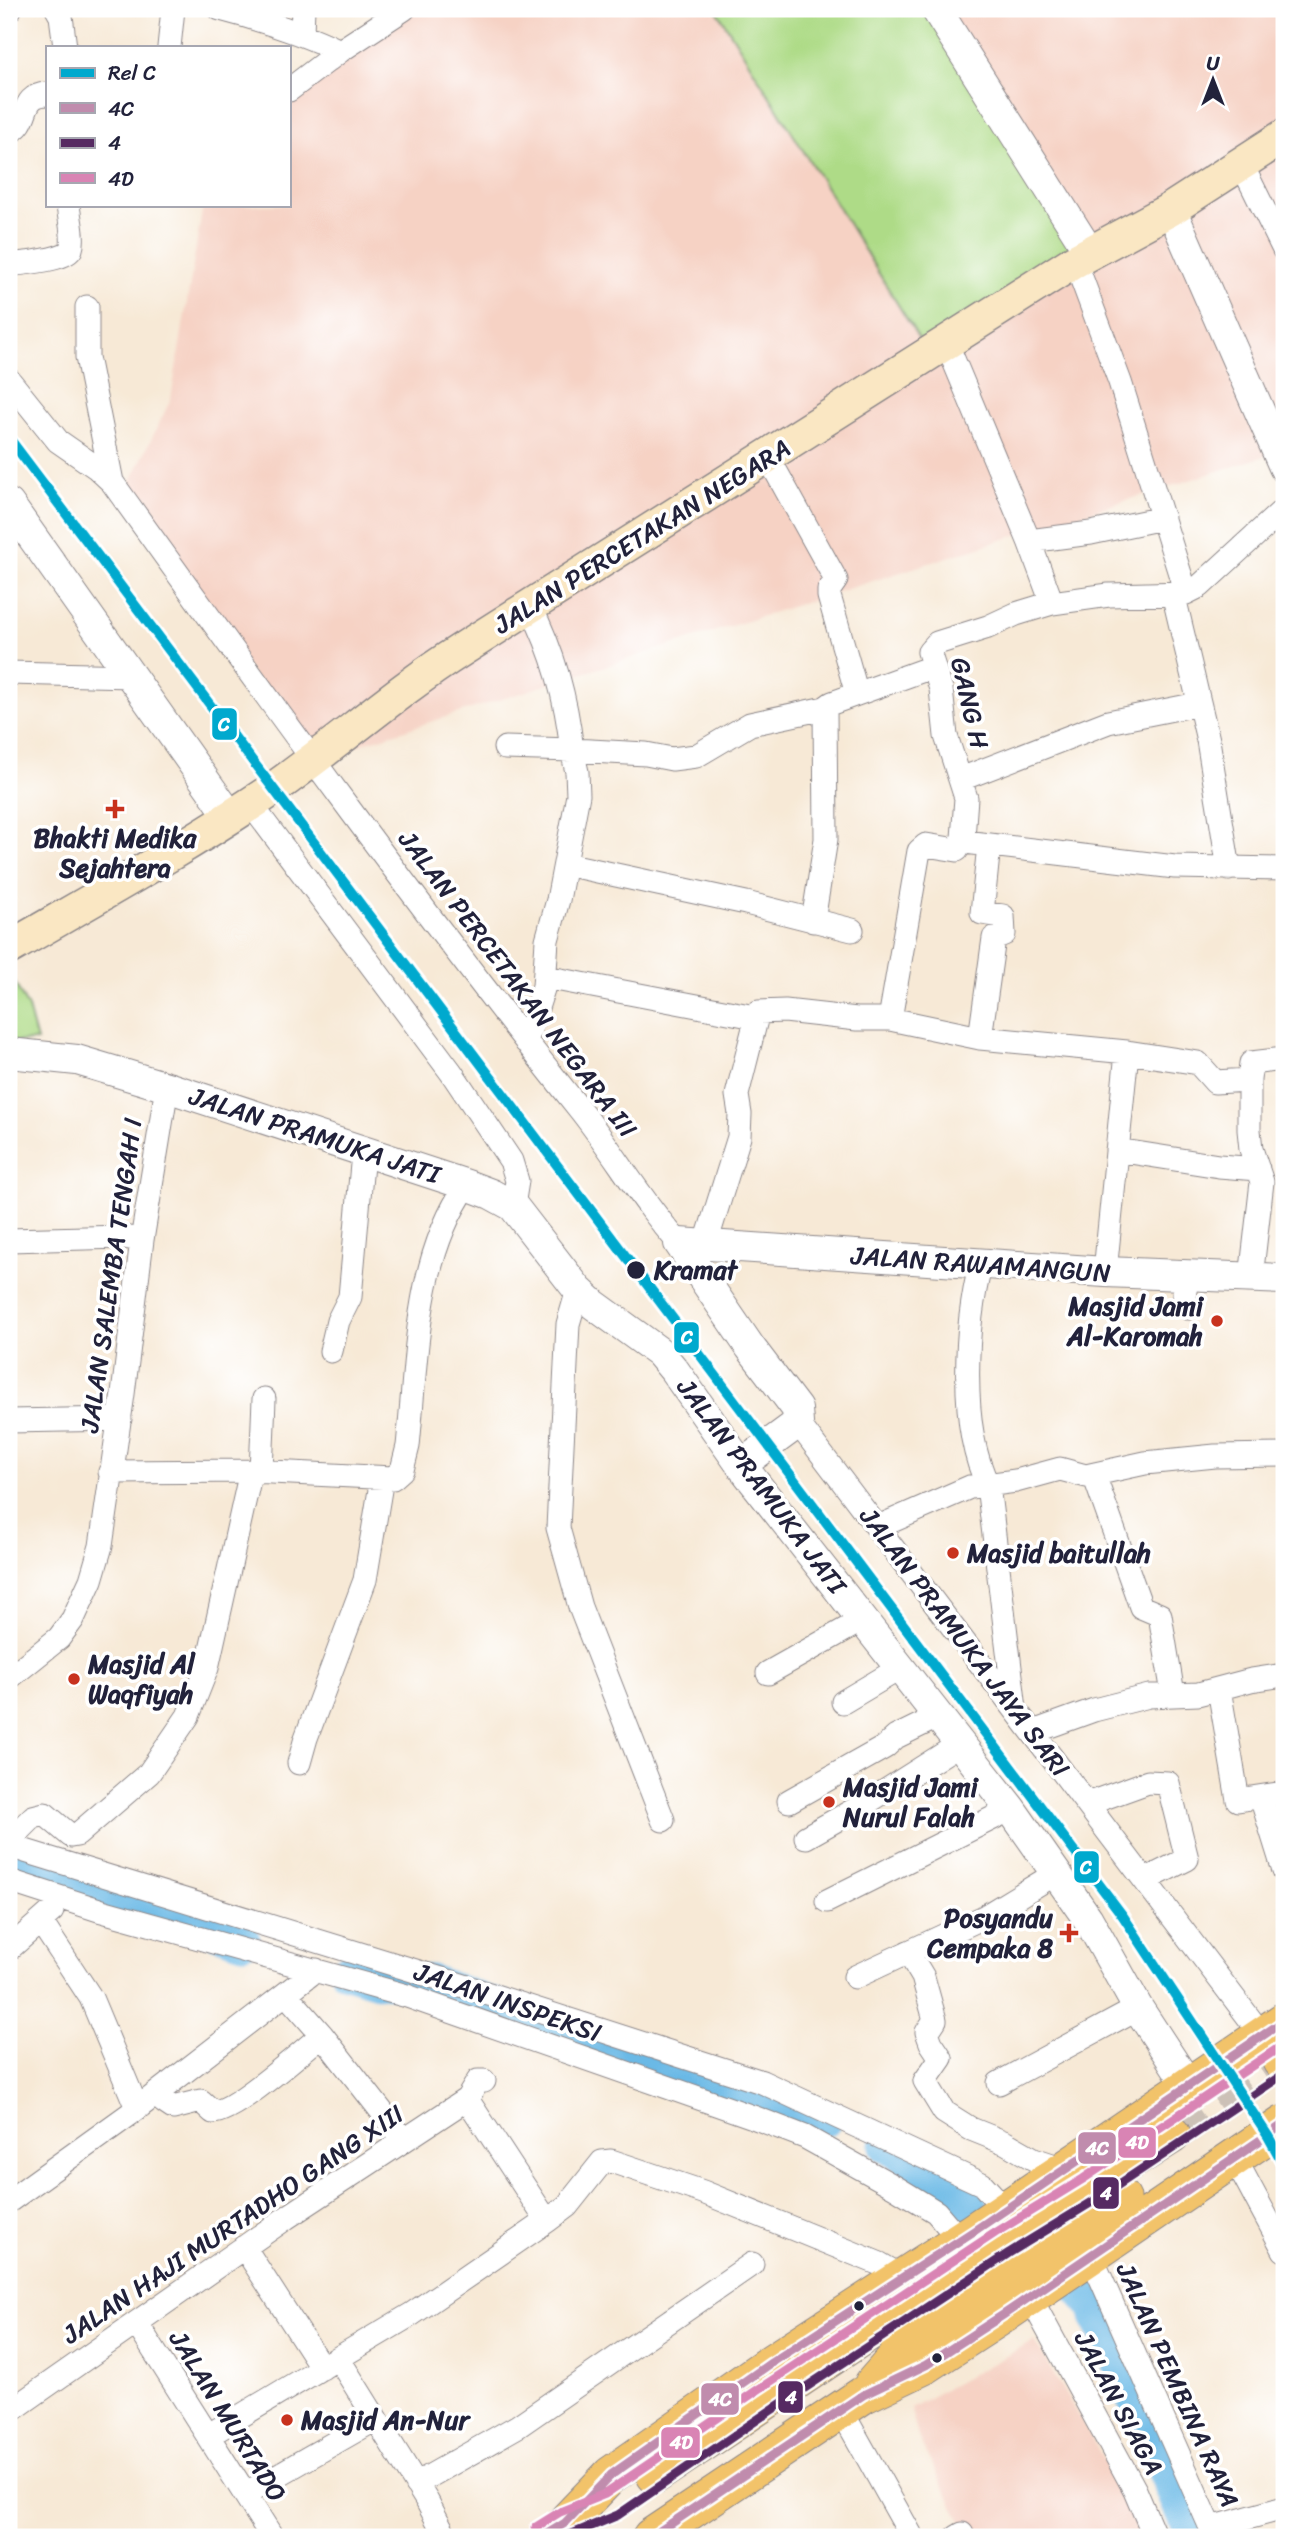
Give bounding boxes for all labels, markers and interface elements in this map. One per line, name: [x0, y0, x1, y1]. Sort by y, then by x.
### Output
legend: [46, 46, 290, 206]
north arrow: [1178, 46, 1248, 116]
text: U: [1207, 47, 1221, 80]
text: Rel C: [108, 54, 156, 92]
text: 4C: [108, 90, 134, 128]
text: 4: [108, 124, 121, 162]
text: 4D: [108, 160, 134, 198]
street label: JALAN PERCETAKAN NEGARA: [483, 426, 800, 647]
street label: GANG H: [937, 653, 1003, 754]
line badge: C: [211, 707, 238, 741]
text: C: [217, 708, 231, 741]
marker: Bhakti Medika Sejahtera: [105, 799, 125, 819]
place label: Bhakti Medika Sejahtera: [34, 815, 197, 891]
street label: JALAN PERCETAKAN NEGARA III: [386, 819, 650, 1148]
street label: JALAN PRAMUKA JATI: [183, 1072, 448, 1198]
street label: JALAN SALEMBA TENGAH I: [66, 1115, 156, 1436]
street label: JALAN RAWAMANGUN: [849, 1232, 1112, 1296]
place label: Kramat: [653, 1247, 739, 1293]
marker: Kramat: [625, 1259, 647, 1281]
place label: Masjid Jami Al-Karomah: [1066, 1283, 1205, 1359]
marker: Masjid Jami Al-Karomah: [1209, 1313, 1225, 1329]
line badge: C: [673, 1321, 700, 1354]
text: C: [680, 1321, 694, 1354]
street label: JALAN PRAMUKA JATI: [664, 1367, 860, 1606]
street label: JALAN PRAMUKA JAYA SARI: [847, 1496, 1082, 1787]
place label: Masjid baitullah: [966, 1530, 1151, 1576]
marker: Masjid baitullah: [945, 1545, 961, 1561]
place label: Masjid Al Waqfiyah: [87, 1641, 196, 1717]
marker: Masjid Al Waqfiyah: [66, 1671, 82, 1687]
place label: Masjid Jami Nurul Falah: [842, 1764, 980, 1840]
marker: Masjid Jami Nurul Falah: [821, 1794, 837, 1810]
line badge: C: [1073, 1850, 1100, 1884]
text: C: [1079, 1851, 1093, 1884]
place label: Posyandu Cempaka 8: [926, 1895, 1054, 1971]
marker: Posyandu Cempaka 8: [1059, 1923, 1079, 1943]
street label: JALAN INSPEKSI: [407, 1948, 608, 2055]
street label: JALAN HAJI MURTADHO GANG XIII: [52, 2092, 414, 2357]
line badge: 4D: [1117, 2126, 1157, 2159]
text: 4D: [1124, 2126, 1149, 2159]
line badge: 4C: [1077, 2131, 1117, 2165]
text: 4C: [1084, 2132, 1110, 2165]
line badge: 4: [1092, 2176, 1120, 2210]
text: 4: [1099, 2177, 1112, 2210]
street label: JALAN PEMBINA RAYA: [1103, 2254, 1253, 2515]
unlabelled marker: [852, 2299, 866, 2313]
street label: JALAN MURTADO: [156, 2320, 299, 2511]
street label: JALAN SIAGA: [1061, 2322, 1176, 2483]
unlabelled marker: [930, 2351, 944, 2365]
line badge: 4: [777, 2380, 804, 2414]
text: 4: [784, 2381, 797, 2414]
line badge: 4C: [700, 2382, 740, 2416]
text: 4C: [707, 2383, 733, 2416]
place label: Masjid An-Nur: [300, 2397, 471, 2443]
marker: Masjid An-Nur: [279, 2412, 295, 2428]
line badge: 4D: [660, 2426, 701, 2459]
text: 4D: [668, 2426, 693, 2459]

